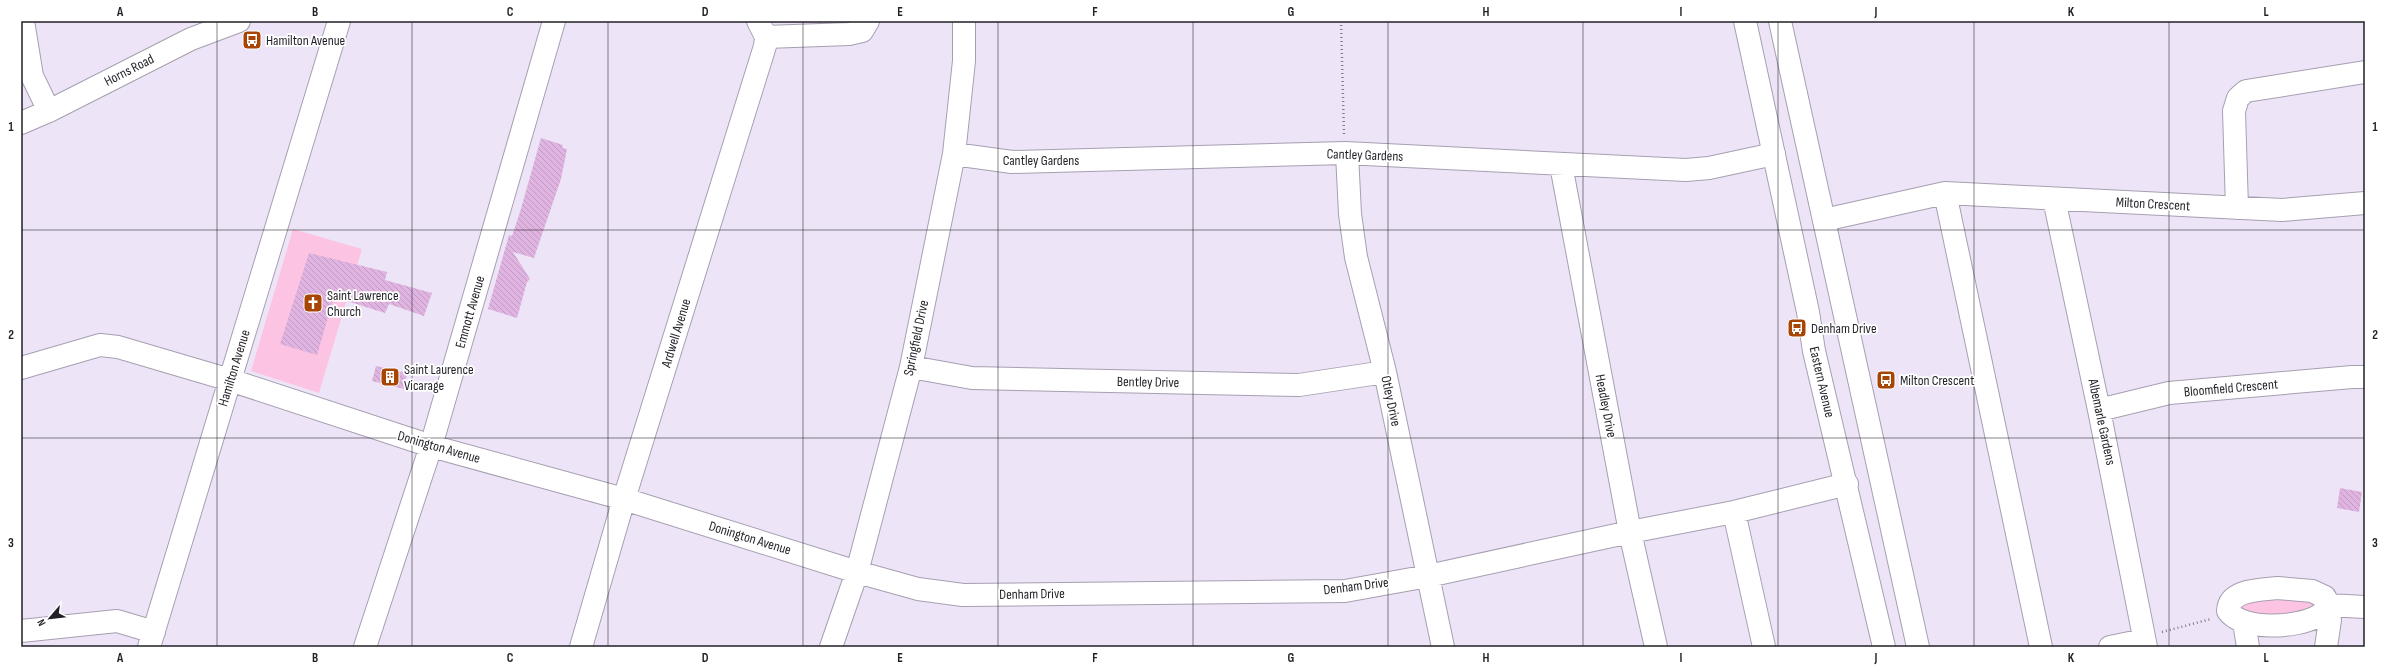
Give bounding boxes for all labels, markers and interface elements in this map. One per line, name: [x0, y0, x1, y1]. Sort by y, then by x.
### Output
text: A: [116, 4, 124, 20]
text: B: [312, 4, 318, 20]
text: C: [507, 4, 514, 20]
text: D: [702, 4, 709, 20]
text: E: [897, 4, 903, 20]
text: F: [1092, 4, 1098, 20]
text: G: [1288, 4, 1295, 20]
text: H: [1483, 4, 1490, 20]
text: I: [1680, 4, 1683, 20]
text: J: [1874, 4, 1878, 20]
text: K: [2068, 4, 2075, 20]
text: L: [2263, 4, 2269, 20]
bus stop icon: Hamilton Avenue: [241, 29, 263, 51]
place label: Hamilton Avenue: [266, 32, 345, 49]
street label: Horns Road: [101, 50, 157, 90]
text: 1: [8, 119, 14, 135]
text: 1: [2372, 119, 2378, 135]
street label: Cantley Gardens: [1326, 145, 1404, 165]
street label: Cantley Gardens: [1003, 152, 1079, 169]
street label: Milton Crescent: [2115, 194, 2191, 214]
street label: Emmott Avenue: [452, 274, 488, 350]
place label: Saint Lawrence Church: [327, 287, 399, 320]
church icon: Saint Lawrence Church: [302, 292, 324, 314]
street label: Ardwell Avenue: [657, 297, 695, 370]
street label: Springfield Drive: [900, 299, 932, 377]
bus stop icon: Denham Drive: [1786, 317, 1808, 339]
place label: Denham Drive: [1811, 320, 1877, 337]
text: 2: [8, 327, 14, 343]
text: 2: [2372, 327, 2378, 343]
street label: Hamilton Avenue: [214, 328, 254, 408]
street label: Eastern Avenue: [1806, 345, 1838, 419]
place label: Saint Laurence Vicarage: [404, 361, 474, 394]
building icon: Saint Laurence Vicarage: [379, 366, 401, 388]
bus stop icon: Milton Crescent: [1875, 369, 1897, 391]
place label: Milton Crescent: [1900, 372, 1974, 389]
street label: Bentley Drive: [1117, 373, 1179, 391]
street label: Headley Drive: [1592, 373, 1620, 439]
street label: Otley Drive: [1377, 374, 1405, 428]
street label: Bloomfield Crescent: [2183, 375, 2279, 401]
street label: Albemarle Gardens: [2084, 376, 2119, 467]
street label: Donington Avenue: [396, 427, 482, 467]
street label: Donington Avenue: [707, 517, 793, 559]
text: 3: [8, 535, 14, 551]
text: 3: [2372, 535, 2378, 551]
street label: Denham Drive: [1322, 574, 1390, 598]
street label: Denham Drive: [999, 585, 1065, 603]
north arrow: [30, 598, 70, 638]
text: N: [34, 617, 49, 628]
text: A: [116, 650, 124, 666]
text: B: [312, 650, 318, 666]
text: C: [507, 650, 514, 666]
text: D: [702, 650, 709, 666]
text: E: [897, 650, 903, 666]
text: F: [1092, 650, 1098, 666]
text: G: [1288, 650, 1295, 666]
text: H: [1483, 650, 1490, 666]
text: I: [1680, 650, 1683, 666]
text: J: [1874, 650, 1878, 666]
text: K: [2068, 650, 2075, 666]
text: L: [2263, 650, 2269, 666]

